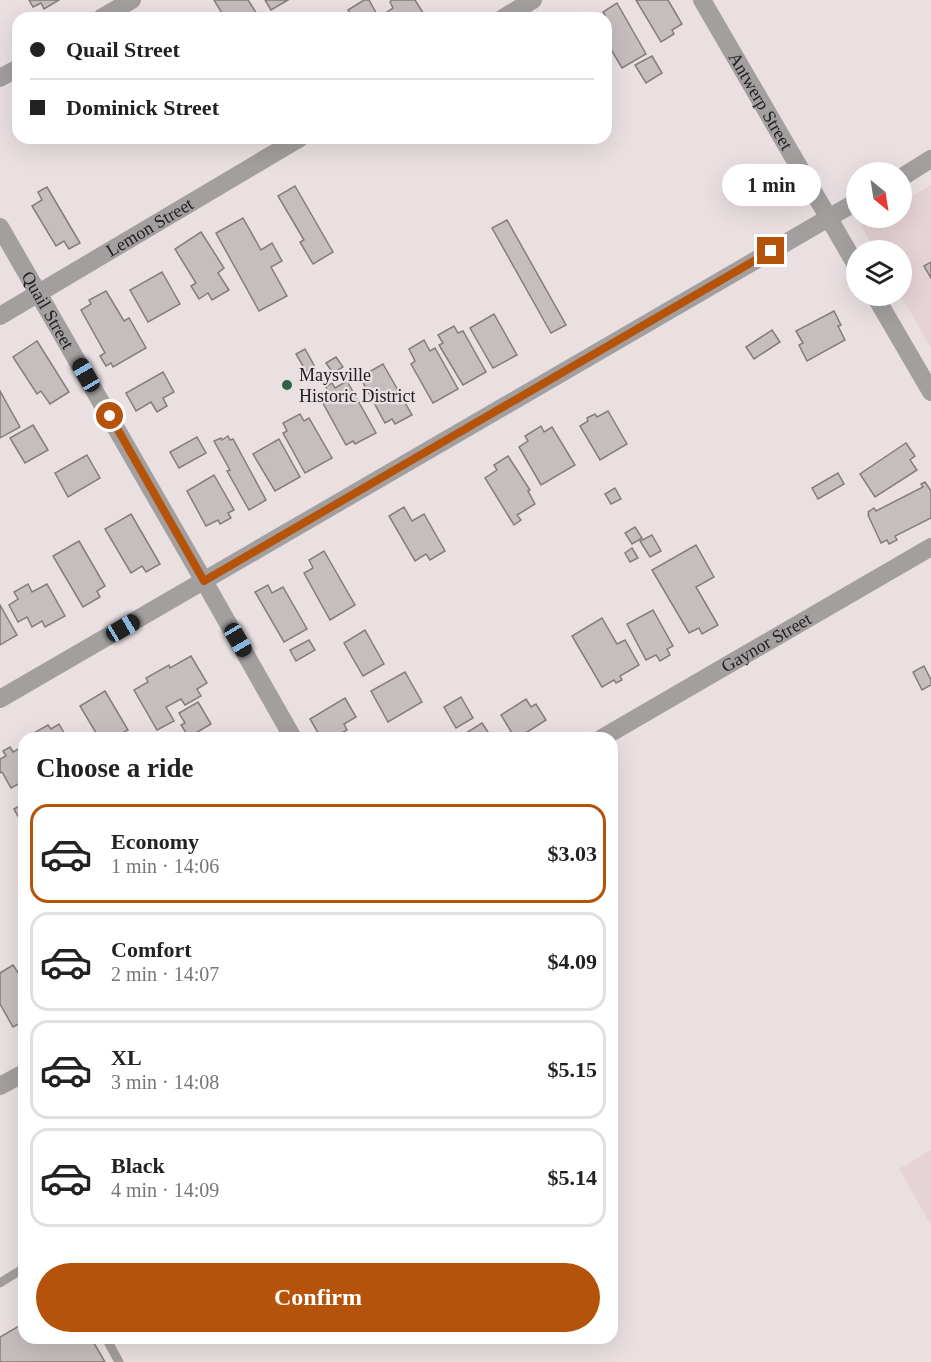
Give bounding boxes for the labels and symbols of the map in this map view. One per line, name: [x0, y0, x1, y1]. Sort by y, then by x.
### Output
street label: Antwerp Street: [725, 49, 797, 154]
north arrow: [846, 162, 912, 228]
callout: 1 min: [722, 164, 820, 206]
street label: Lemon Street: [103, 194, 197, 261]
route end: [757, 237, 784, 264]
street label: Quail Street: [18, 268, 78, 353]
car: [69, 355, 103, 395]
place label: Maysville Historic District: [299, 365, 415, 406]
marker: Maysville Historic District: [280, 378, 294, 392]
route start: [96, 402, 123, 429]
street label: Gaynor Street: [718, 609, 815, 676]
car: [103, 611, 143, 645]
car: [221, 620, 255, 660]

